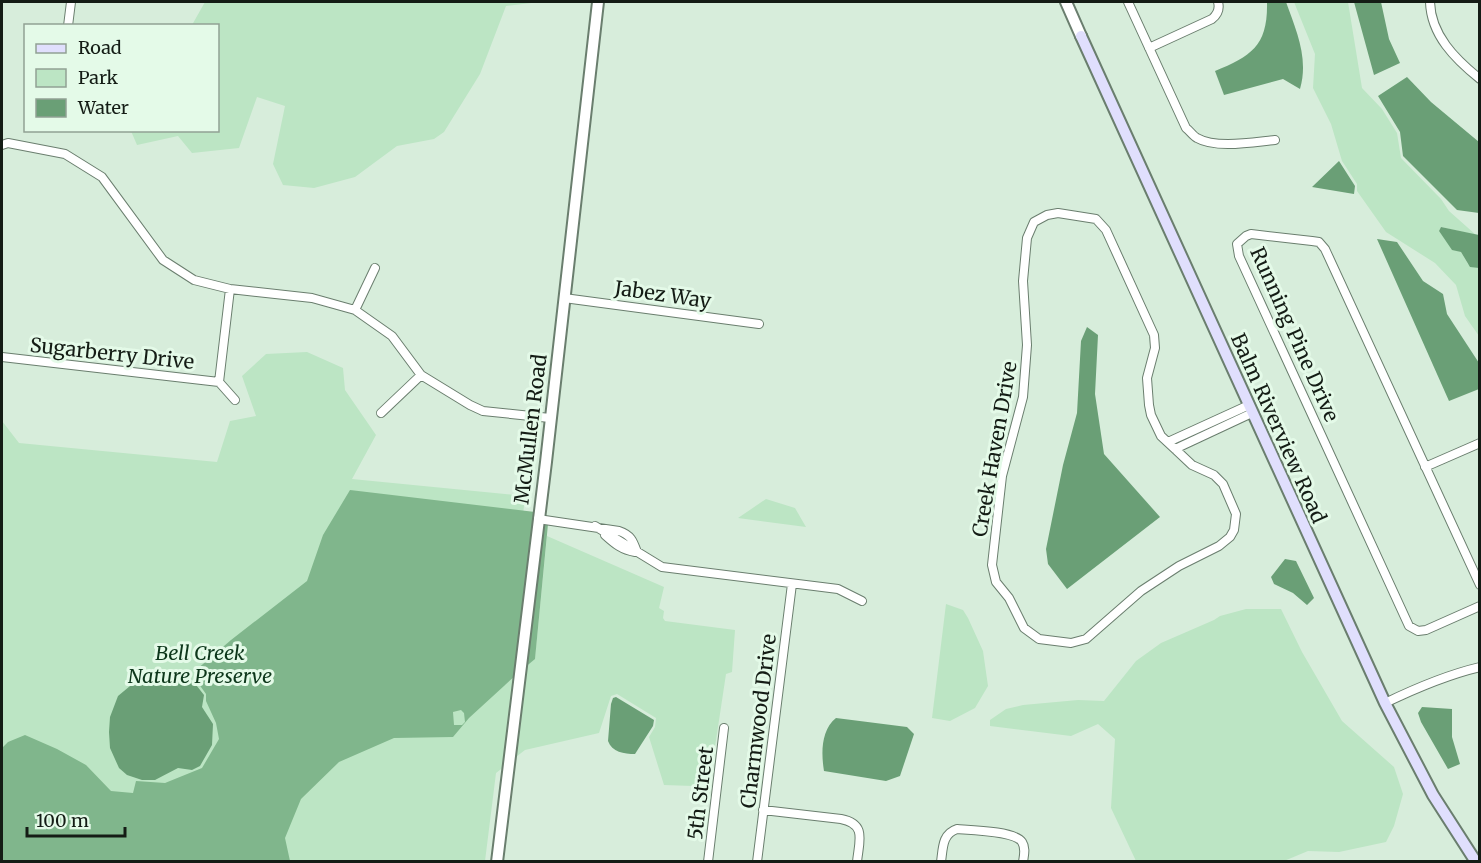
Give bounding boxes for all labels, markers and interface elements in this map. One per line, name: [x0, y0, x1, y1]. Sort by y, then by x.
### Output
legend: [24, 24, 219, 132]
text: Road: [78, 36, 122, 59]
text: Park: [78, 66, 119, 89]
text: Water: [77, 96, 129, 119]
street label: Running Pine Drive: [1245, 243, 1345, 425]
street label: Jabez Way: [612, 275, 713, 313]
street label: Balm Riverview Road: [1226, 329, 1332, 527]
street label: Sugarberry Drive: [29, 332, 195, 374]
street label: McMullen Road: [508, 353, 552, 505]
street label: Creek Haven Drive: [966, 359, 1022, 539]
street label: Charmwood Drive: [735, 632, 781, 810]
park label: Bell Creek Nature Preserve: [128, 640, 272, 688]
street label: 5th Street: [682, 745, 718, 841]
scale bar: [27, 800, 124, 838]
text: 100 m: [36, 809, 89, 832]

